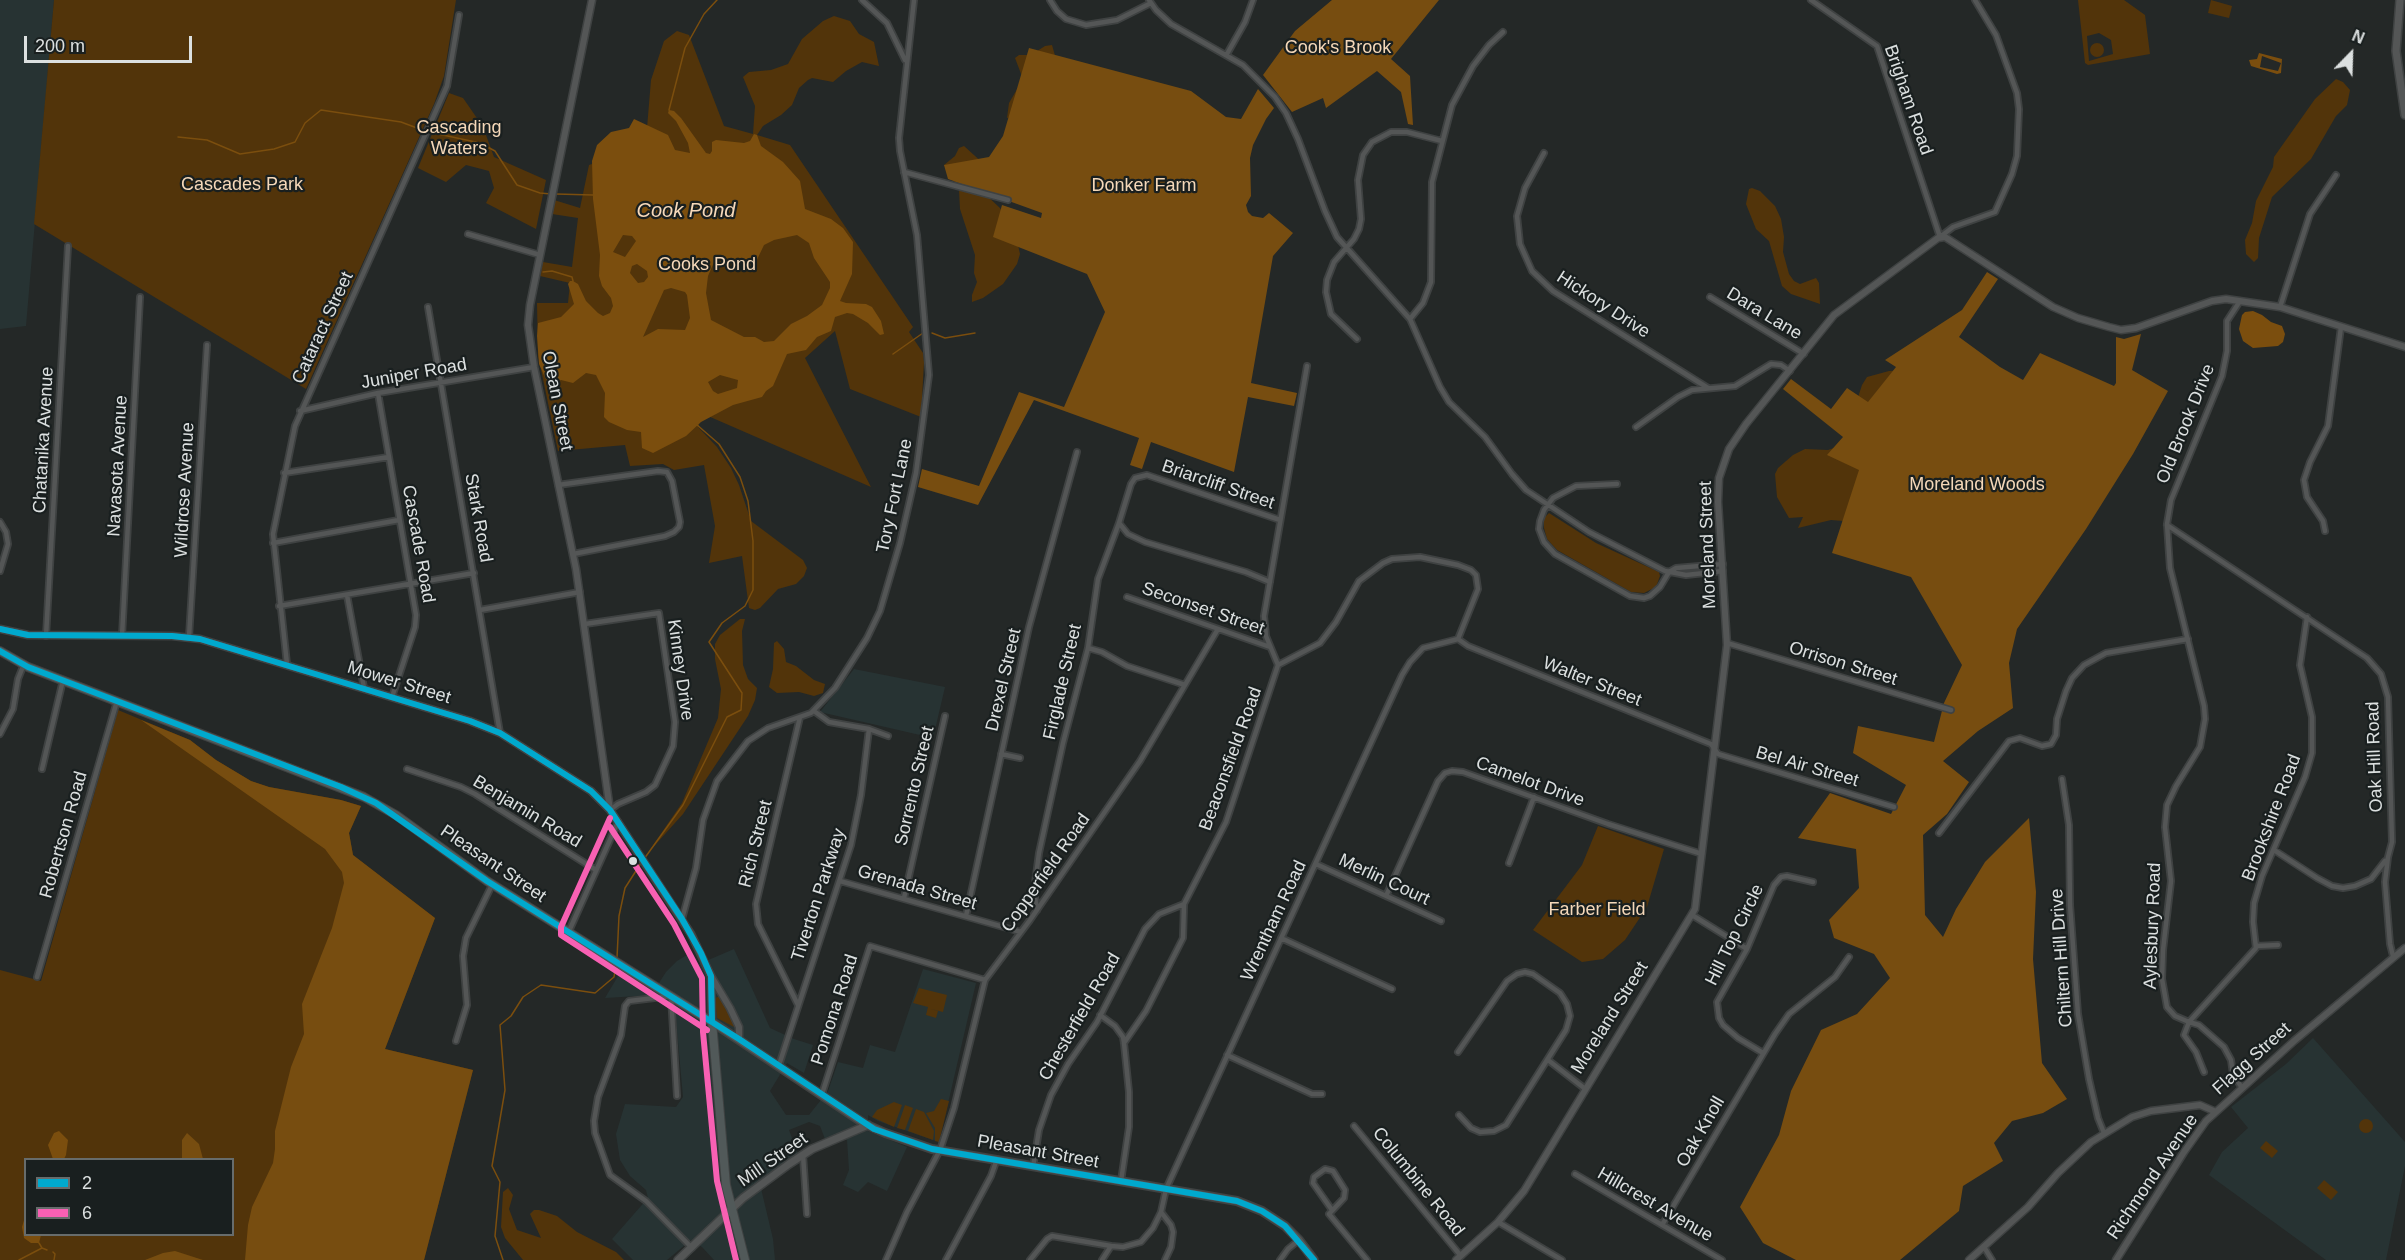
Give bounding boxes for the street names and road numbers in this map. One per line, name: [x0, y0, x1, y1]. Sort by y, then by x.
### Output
street label: Brigham Road: [1879, 42, 1937, 158]
street label: Hickory Drive: [1552, 267, 1654, 343]
street label: Cataract Street: [288, 269, 358, 387]
street label: Dara Lane: [1722, 283, 1806, 345]
street label: Olean Street: [537, 349, 577, 453]
street label: Juniper Road: [359, 354, 469, 394]
street label: Old Brook Drive: [2152, 361, 2220, 487]
street label: Chatanika Avenue: [29, 366, 59, 514]
street label: Navasota Avenue: [104, 395, 132, 537]
street label: Wildrose Avenue: [171, 422, 199, 558]
street label: Tory Fort Lane: [872, 437, 918, 555]
street label: Briarcliff Street: [1159, 456, 1277, 514]
street label: Stark Road: [460, 472, 496, 564]
street label: Moreland Street: [1695, 481, 1721, 609]
street label: Cascade Road: [397, 483, 439, 605]
street label: Seconset Street: [1139, 578, 1267, 640]
street label: Kinney Drive: [662, 618, 698, 722]
street label: Firglade Street: [1039, 622, 1087, 742]
street label: Drexel Street: [982, 626, 1026, 734]
street label: Orrison Street: [1786, 637, 1900, 691]
street label: Walter Street: [1540, 652, 1644, 712]
street label: Mower Street: [345, 657, 453, 709]
street label: Beaconsfield Road: [1195, 684, 1267, 834]
street label: Oak Hill Road: [2362, 701, 2388, 813]
street label: Sorrento Street: [891, 724, 939, 848]
street label: Bel Air Street: [1753, 742, 1861, 792]
street label: Camelot Drive: [1473, 752, 1587, 812]
street label: Brookshire Road: [2238, 752, 2306, 884]
street label: Robertson Road: [36, 769, 92, 901]
street label: Benjamin Road: [469, 771, 585, 853]
street label: Rich Street: [735, 798, 777, 890]
street label: Copperfield Road: [997, 809, 1095, 937]
street label: Pleasant Street: [436, 821, 550, 907]
street label: Tiverton Parkway: [787, 826, 851, 964]
street label: Merlin Court: [1335, 849, 1433, 911]
street label: Wrentham Road: [1237, 857, 1311, 985]
street label: Grenada Street: [855, 861, 979, 915]
street label: Aylesbury Road: [2140, 862, 2166, 990]
street label: Hill Top Circle: [1701, 881, 1769, 989]
street label: Chiltern Hill Drive: [2046, 888, 2078, 1028]
street label: Chesterfield Road: [1035, 949, 1125, 1085]
street label: Pomona Road: [807, 952, 863, 1068]
street label: Moreland Street: [1567, 958, 1653, 1078]
street label: Flagg Street: [2208, 1018, 2296, 1100]
street label: Oak Knoll: [1672, 1093, 1730, 1171]
street label: Richmond Avenue: [2103, 1110, 2203, 1244]
street label: Columbine Road: [1367, 1123, 1469, 1241]
street label: Mill Street: [734, 1128, 812, 1192]
street label: Pleasant Street: [976, 1131, 1100, 1173]
street label: Hillcrest Avenue: [1593, 1163, 1717, 1247]

